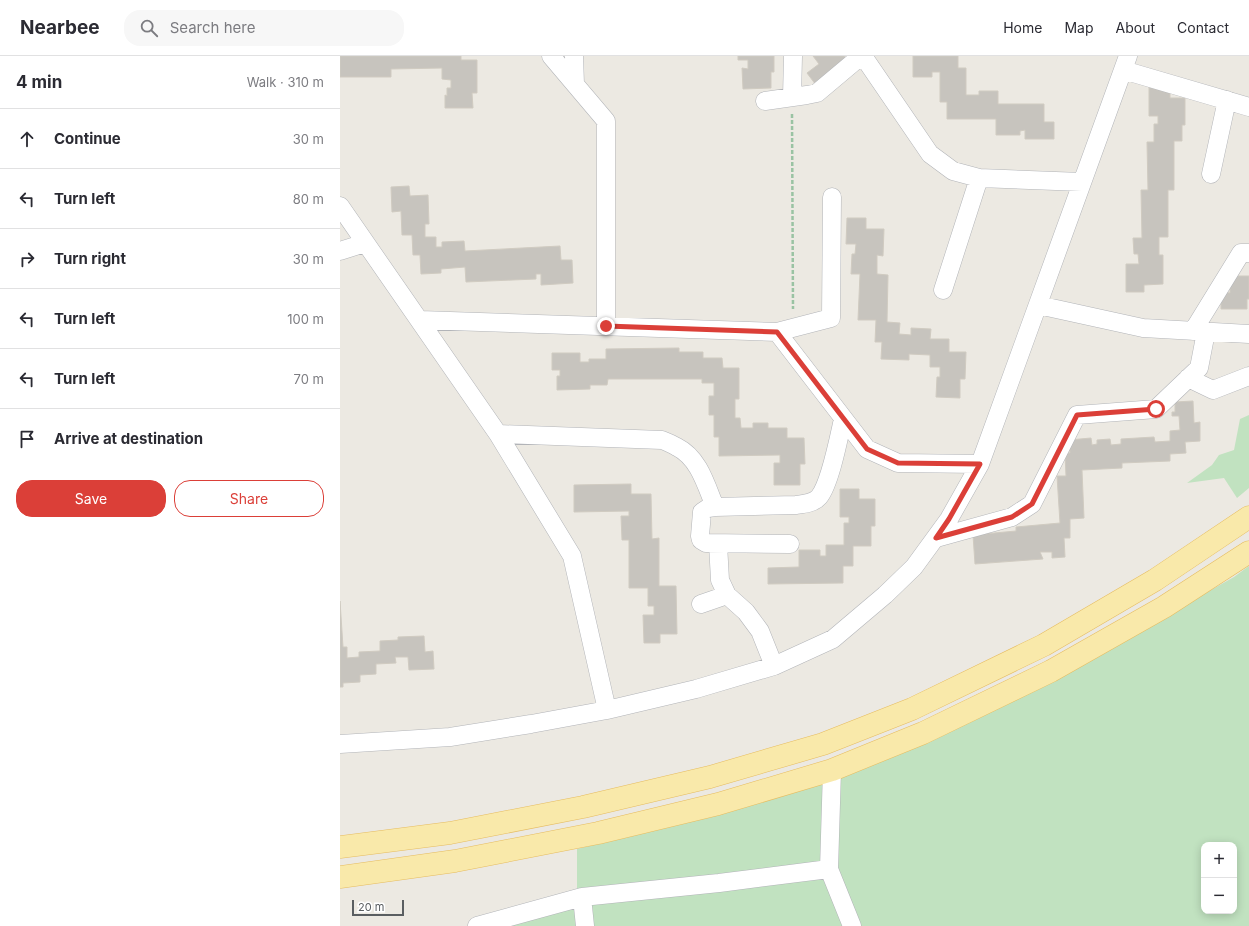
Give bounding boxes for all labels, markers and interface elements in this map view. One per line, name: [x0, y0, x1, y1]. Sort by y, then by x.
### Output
search box: [124, 10, 404, 46]
text: Nearbee: [20, 16, 100, 39]
icon: search: [138, 17, 160, 39]
text: Search here: [170, 18, 255, 37]
text: Home: [1003, 19, 1042, 36]
text: Map: [1064, 19, 1094, 36]
text: About: [1116, 19, 1155, 36]
text: Contact: [1177, 19, 1229, 36]
text: 4 min: [16, 72, 62, 92]
text: Walk · 310 m: [247, 74, 324, 90]
icon: ahead: [16, 128, 38, 150]
text: Continue: [54, 129, 121, 148]
text: 30 m: [293, 131, 324, 147]
icon: left: [16, 188, 38, 210]
text: Turn left: [54, 189, 115, 208]
text: 80 m: [293, 191, 324, 207]
icon: right: [16, 248, 38, 270]
text: Turn right: [54, 249, 126, 268]
text: 30 m: [293, 251, 324, 267]
icon: left: [16, 308, 38, 330]
text: Turn left: [54, 309, 115, 328]
text: 100 m: [287, 311, 324, 327]
route end: [597, 317, 615, 335]
icon: left: [16, 368, 38, 390]
text: Turn left: [54, 369, 115, 388]
text: 70 m: [294, 371, 324, 387]
route start: [1147, 400, 1165, 418]
icon: arrive: [16, 428, 38, 450]
text: Arrive at destination: [54, 429, 203, 448]
button: Save: [16, 480, 166, 517]
button: Share: [174, 480, 324, 517]
map controls: [1201, 842, 1237, 914]
button: +: [1201, 842, 1237, 878]
button: −: [1201, 878, 1237, 914]
scale bar: [352, 898, 404, 917]
text: 20 m: [358, 900, 384, 914]

